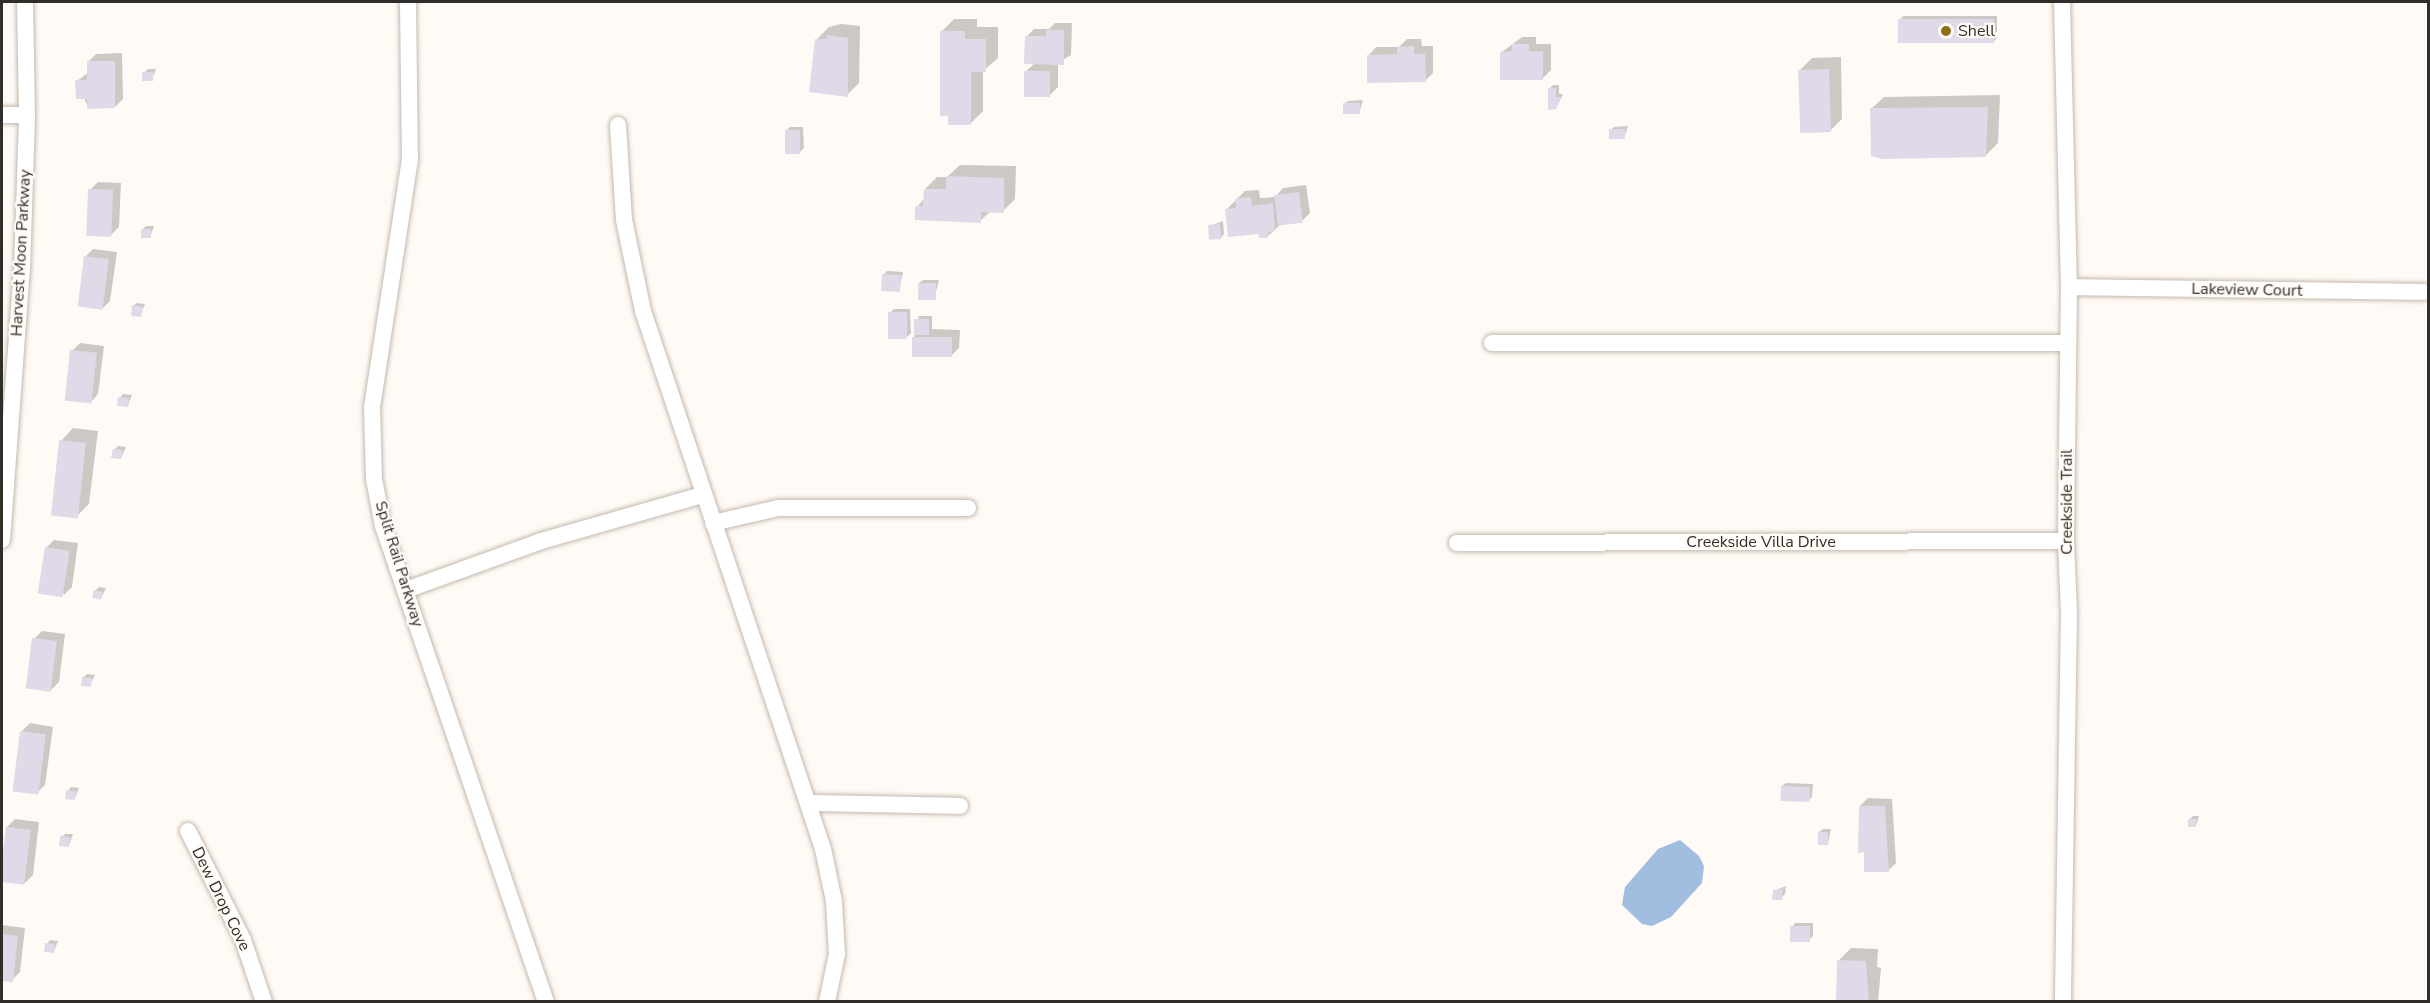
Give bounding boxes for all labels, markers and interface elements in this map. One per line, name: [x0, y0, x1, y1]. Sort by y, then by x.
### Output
place label: Shell: [1958, 21, 1995, 41]
marker: Shell: [1939, 24, 1953, 38]
street label: Harvest Moon Parkway: [7, 169, 35, 337]
street label: Lakeview Court: [2191, 279, 2303, 301]
street label: Creekside Trail: [2057, 449, 2077, 555]
street label: Split Rail Parkway: [371, 499, 427, 629]
street label: Creekside Villa Drive: [1686, 532, 1836, 552]
street label: Dew Drop Cove: [188, 844, 254, 954]

